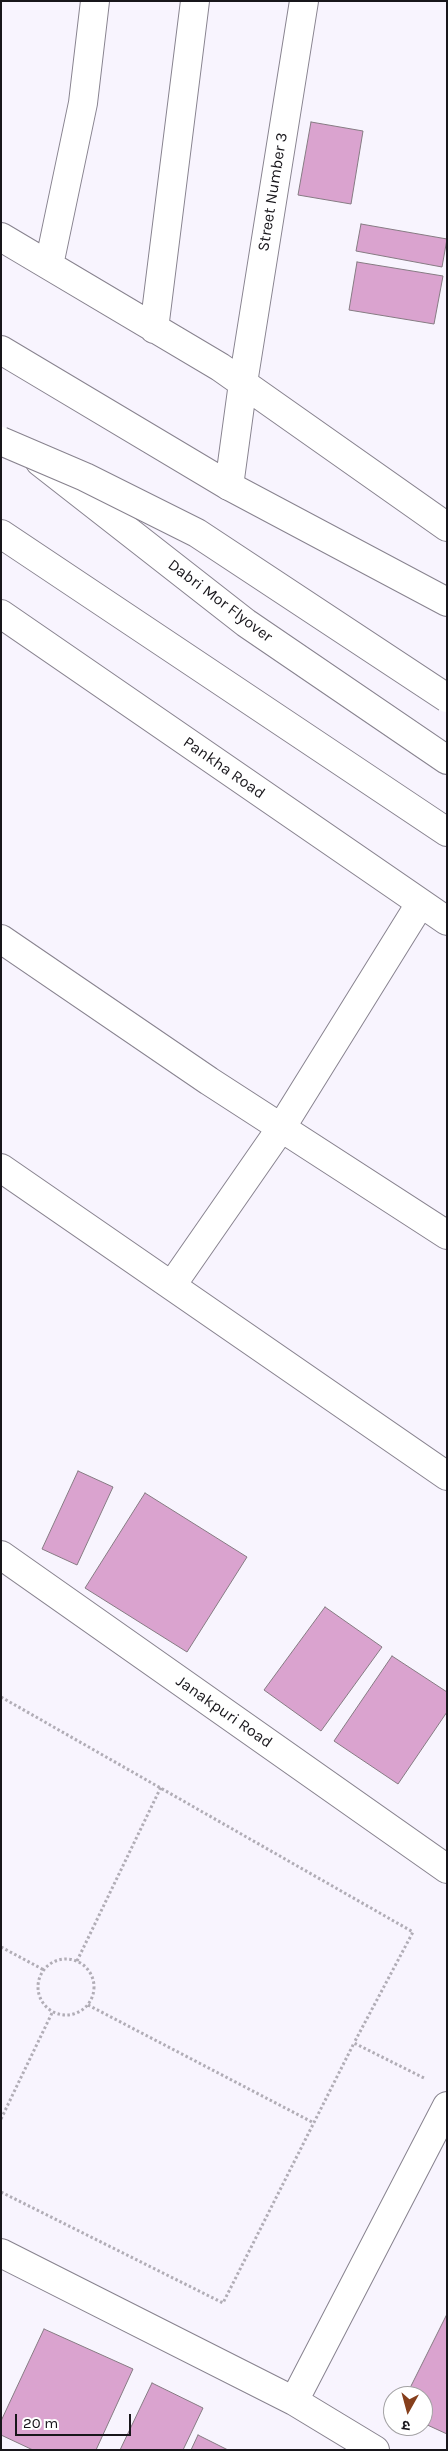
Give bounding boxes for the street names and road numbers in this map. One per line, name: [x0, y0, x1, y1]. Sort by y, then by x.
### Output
street label: Street Number 3: [254, 131, 292, 253]
street label: Dabri Mor Flyover: [164, 555, 276, 647]
street label: Pankha Road: [179, 733, 269, 803]
street label: Janakpuri Road: [172, 1672, 276, 1752]

